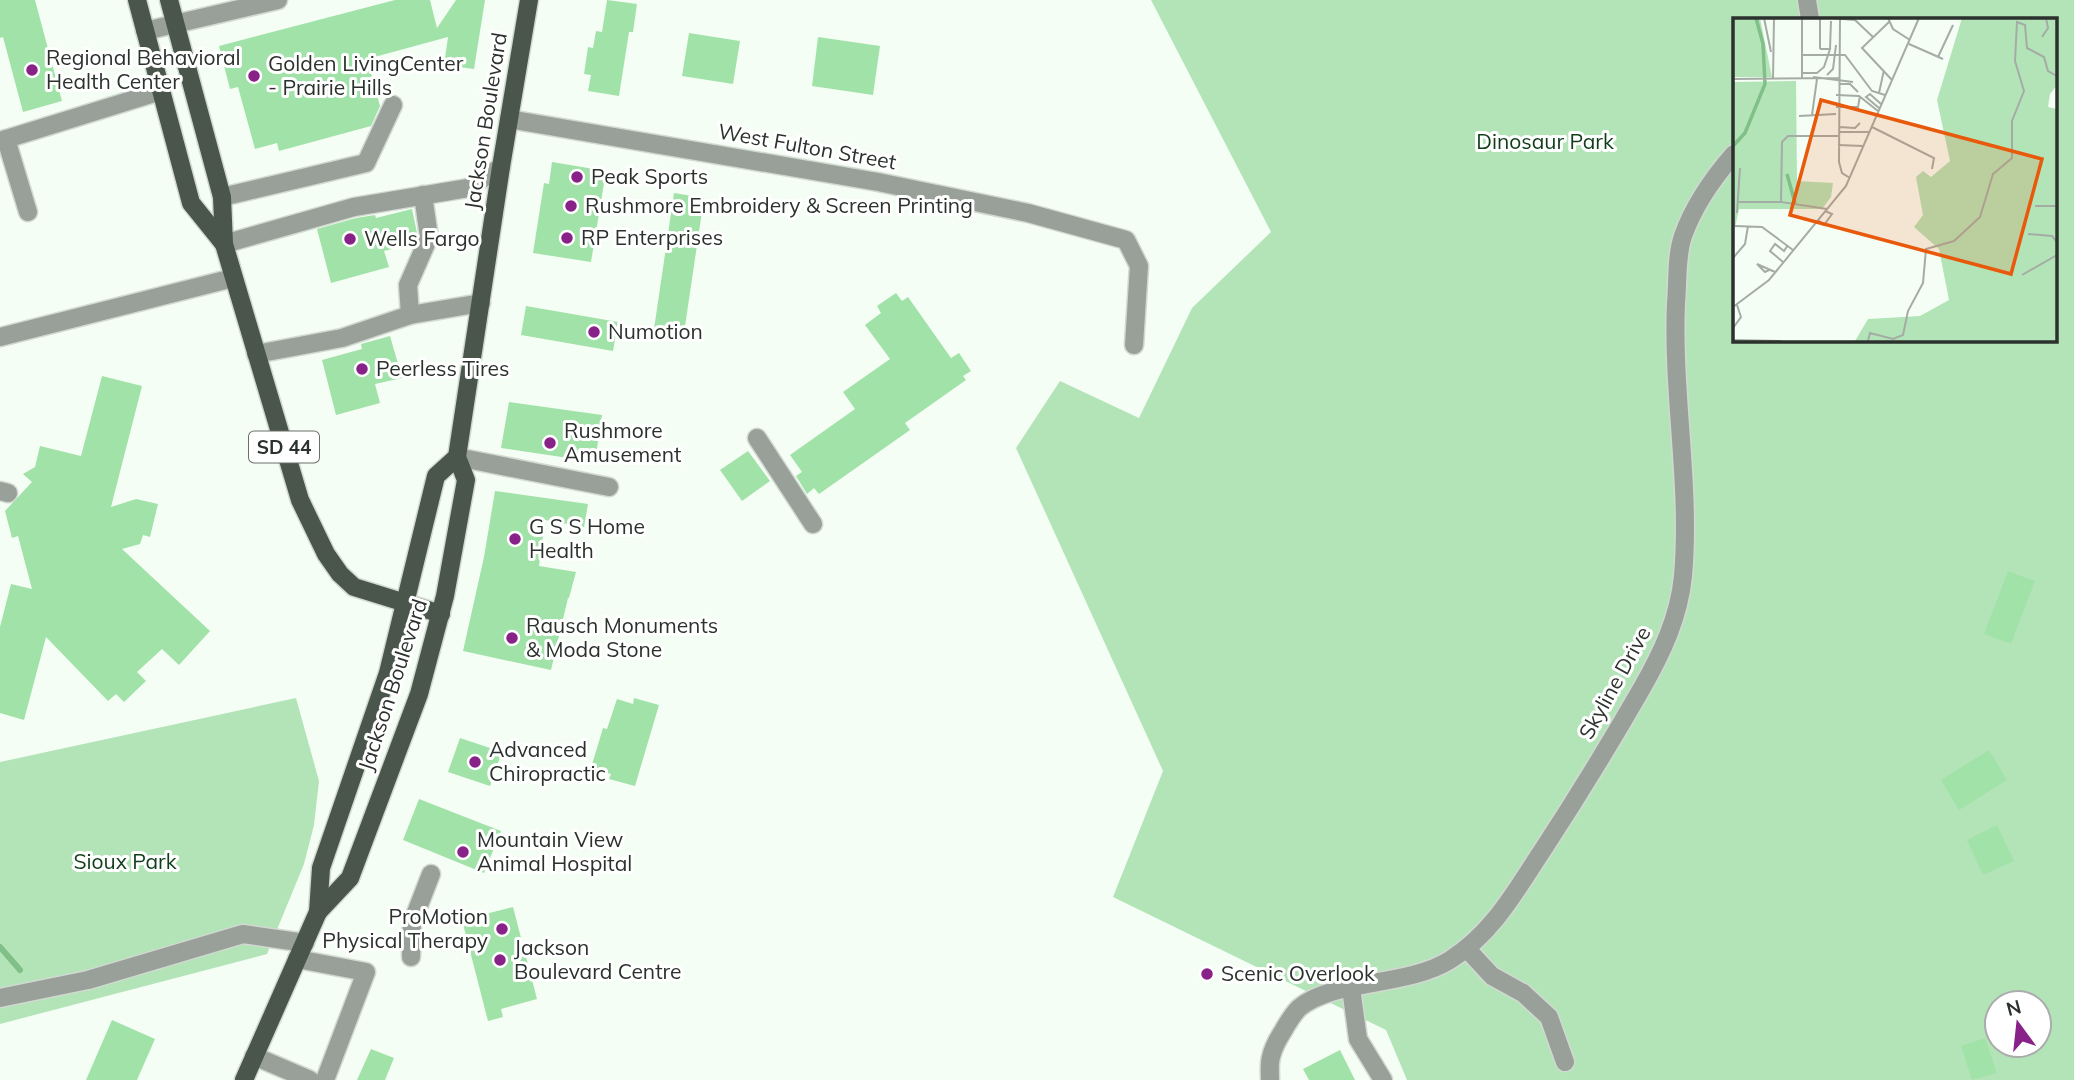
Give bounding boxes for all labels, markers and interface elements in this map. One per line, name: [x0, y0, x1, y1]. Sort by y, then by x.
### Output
inset map: [1733, 18, 2056, 341]
street label: Jackson Boulevard: [458, 30, 512, 211]
place label: Regional Behavioral Health Center: [46, 44, 241, 94]
place label: Golden LivingCenter - Prairie Hills: [268, 50, 464, 100]
marker: Regional Behavioral Health Center: [24, 62, 40, 78]
marker: Golden LivingCenter - Prairie Hills: [246, 68, 262, 84]
street label: West Fulton Street: [716, 118, 898, 174]
park label: Dinosaur Park: [1476, 128, 1614, 154]
place label: Peak Sports: [591, 163, 708, 189]
marker: Peak Sports: [569, 169, 585, 185]
place label: Rushmore Embroidery & Screen Printing: [585, 192, 973, 218]
marker: Rushmore Embroidery & Screen Printing: [563, 198, 579, 214]
place label: RP Enterprises: [581, 224, 723, 250]
place label: Wells Fargo: [364, 225, 480, 251]
marker: RP Enterprises: [559, 230, 575, 246]
marker: Wells Fargo: [342, 231, 358, 247]
place label: Numotion: [608, 318, 703, 344]
marker: Numotion: [586, 324, 602, 340]
place label: Peerless Tires: [376, 355, 509, 381]
marker: Peerless Tires: [354, 361, 370, 377]
place label: Rushmore Amusement: [564, 417, 681, 467]
road number: SD 44: [249, 432, 319, 462]
marker: Rushmore Amusement: [542, 435, 558, 451]
place label: G S S Home Health: [529, 513, 645, 563]
marker: G S S Home Health: [507, 531, 523, 547]
street label: Jackson Boulevard: [352, 596, 432, 774]
place label: Rausch Monuments & Moda Stone: [526, 612, 718, 662]
street label: Skyline Drive: [1573, 622, 1656, 743]
marker: Rausch Monuments & Moda Stone: [504, 630, 520, 646]
place label: Advanced Chiropractic: [489, 736, 606, 786]
marker: Advanced Chiropractic: [467, 754, 483, 770]
place label: Mountain View Animal Hospital: [477, 826, 632, 876]
marker: Mountain View Animal Hospital: [455, 844, 471, 860]
park label: Sioux Park: [73, 848, 177, 874]
place label: ProMotion Physical Therapy: [322, 903, 488, 953]
marker: ProMotion Physical Therapy: [494, 921, 510, 937]
place label: Jackson Boulevard Centre: [514, 934, 681, 984]
marker: Jackson Boulevard Centre: [492, 952, 508, 968]
place label: Scenic Overlook: [1221, 960, 1375, 986]
marker: Scenic Overlook: [1199, 966, 1215, 982]
north arrow: [1983, 989, 2053, 1059]
text: N: [2004, 994, 2024, 1021]

